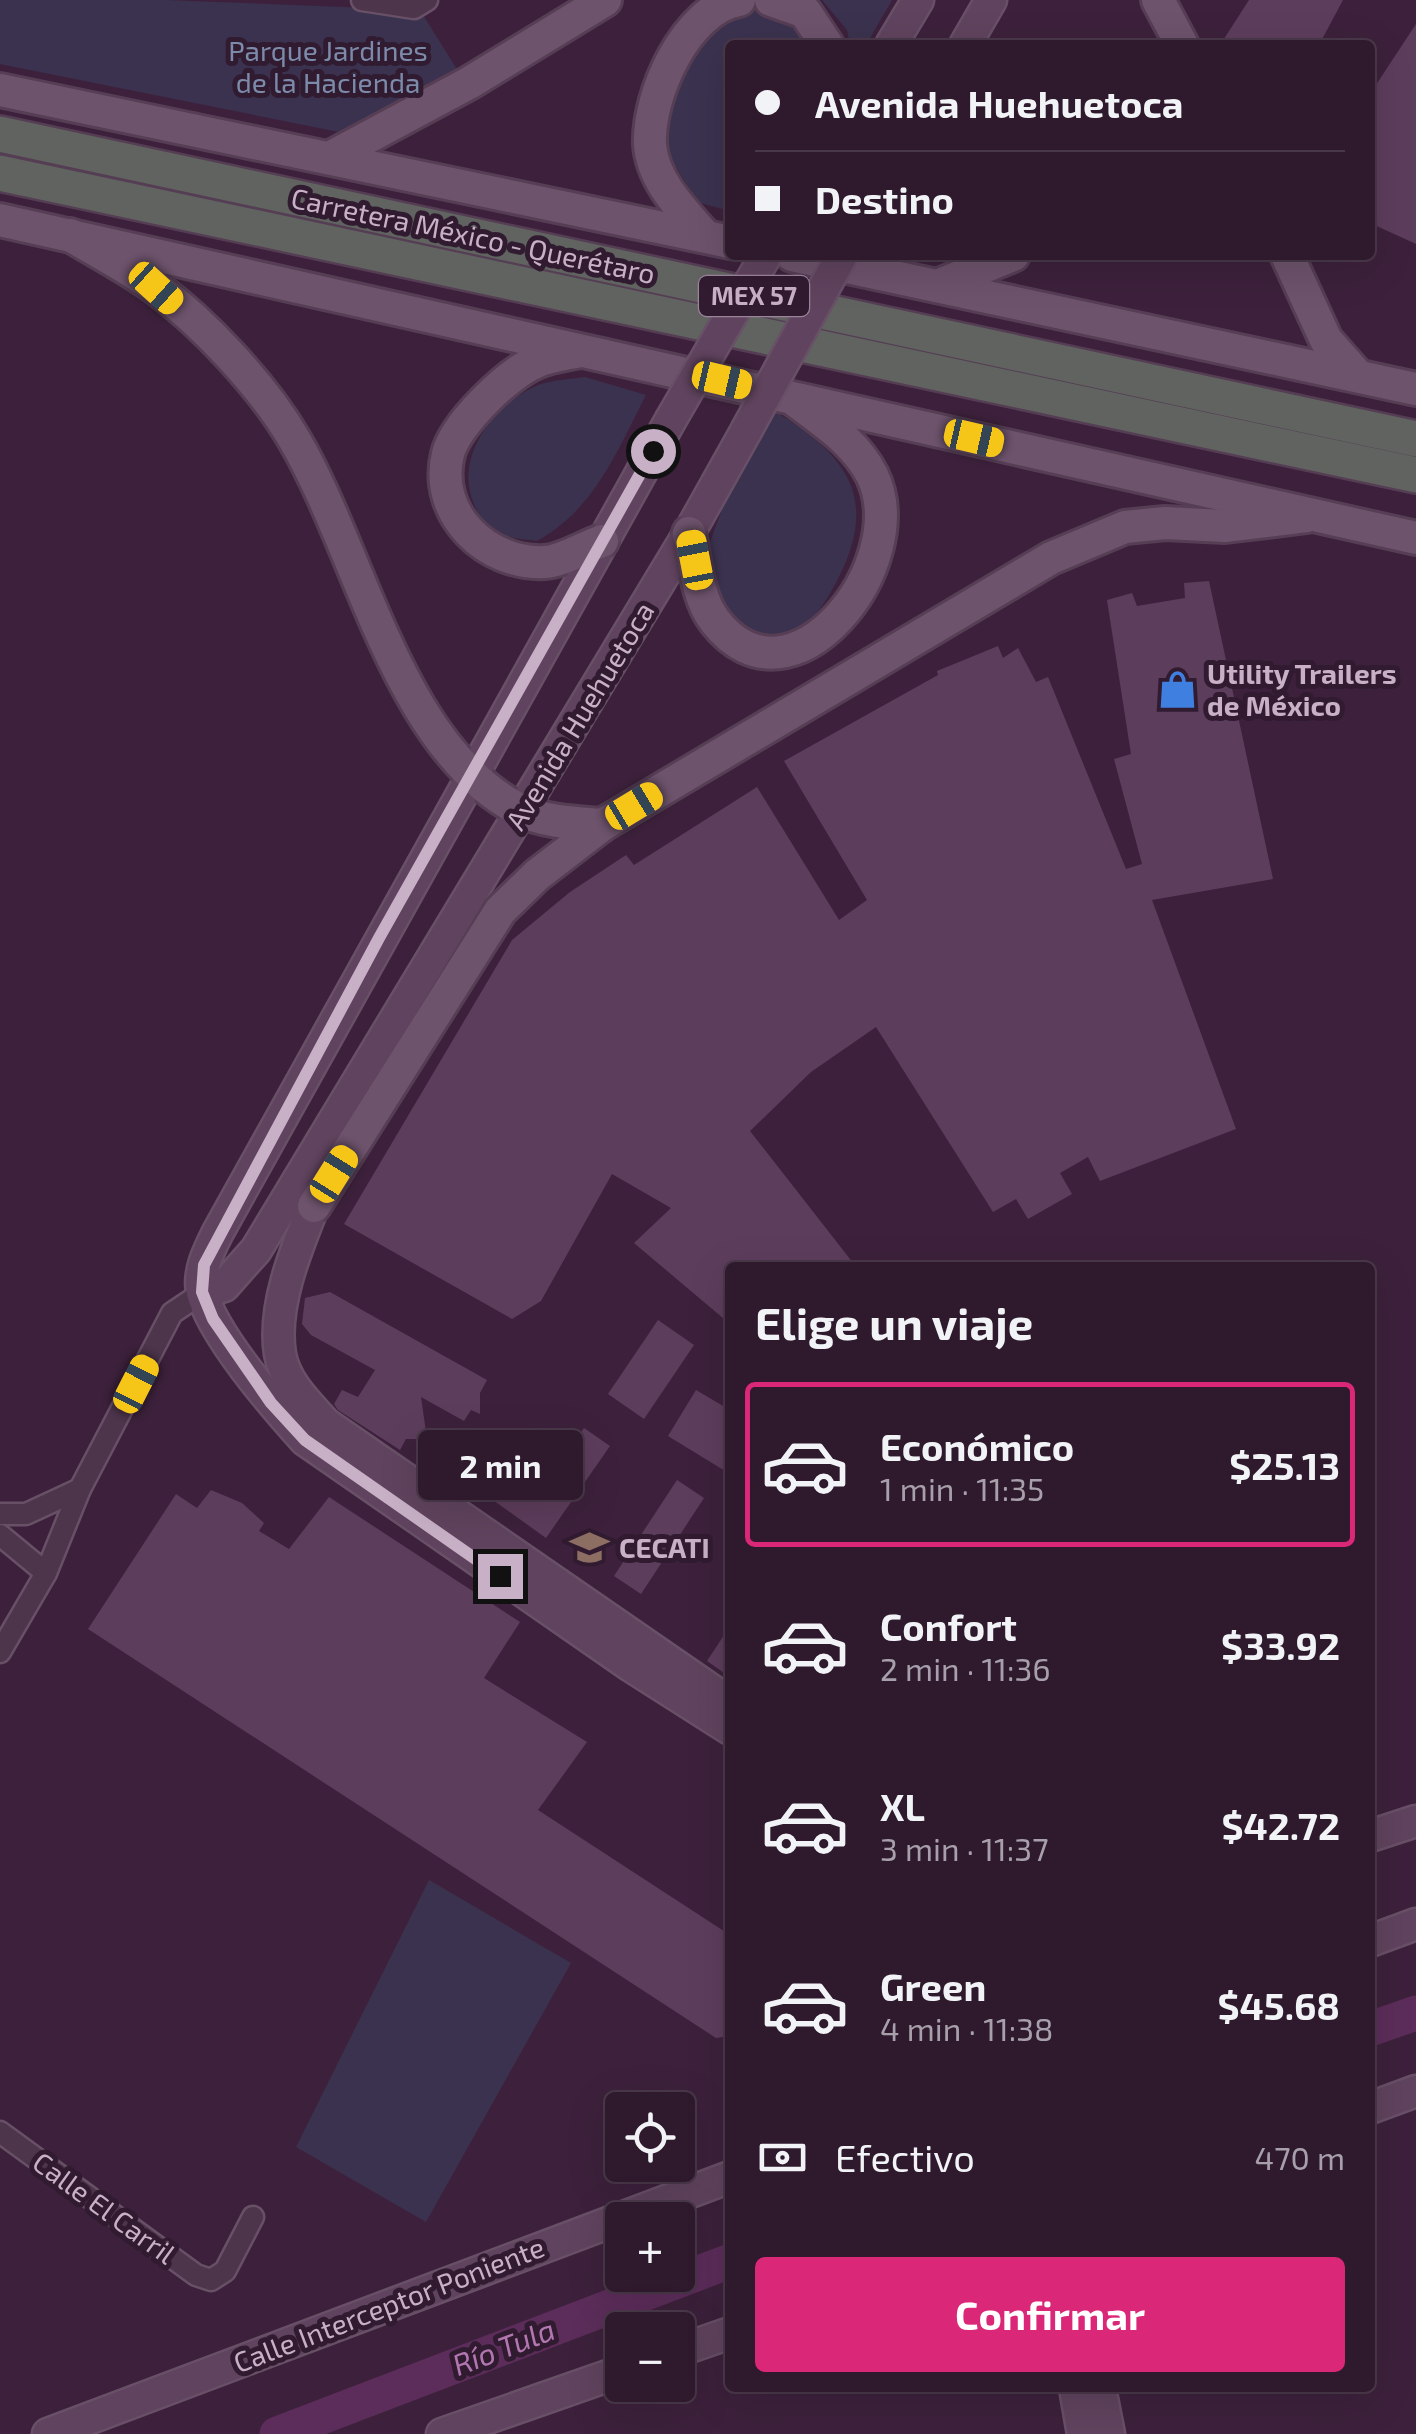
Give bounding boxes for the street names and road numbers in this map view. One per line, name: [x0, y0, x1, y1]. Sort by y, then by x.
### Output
street label: Carretera México - Querétaro: [288, 180, 658, 290]
road number: MEX 57: [699, 276, 809, 316]
street label: Avenida Huehuetoca: [498, 595, 661, 836]
street label: Calle El Carril: [27, 2144, 183, 2271]
street label: Calle Interceptor Poniente: [228, 2229, 549, 2379]

